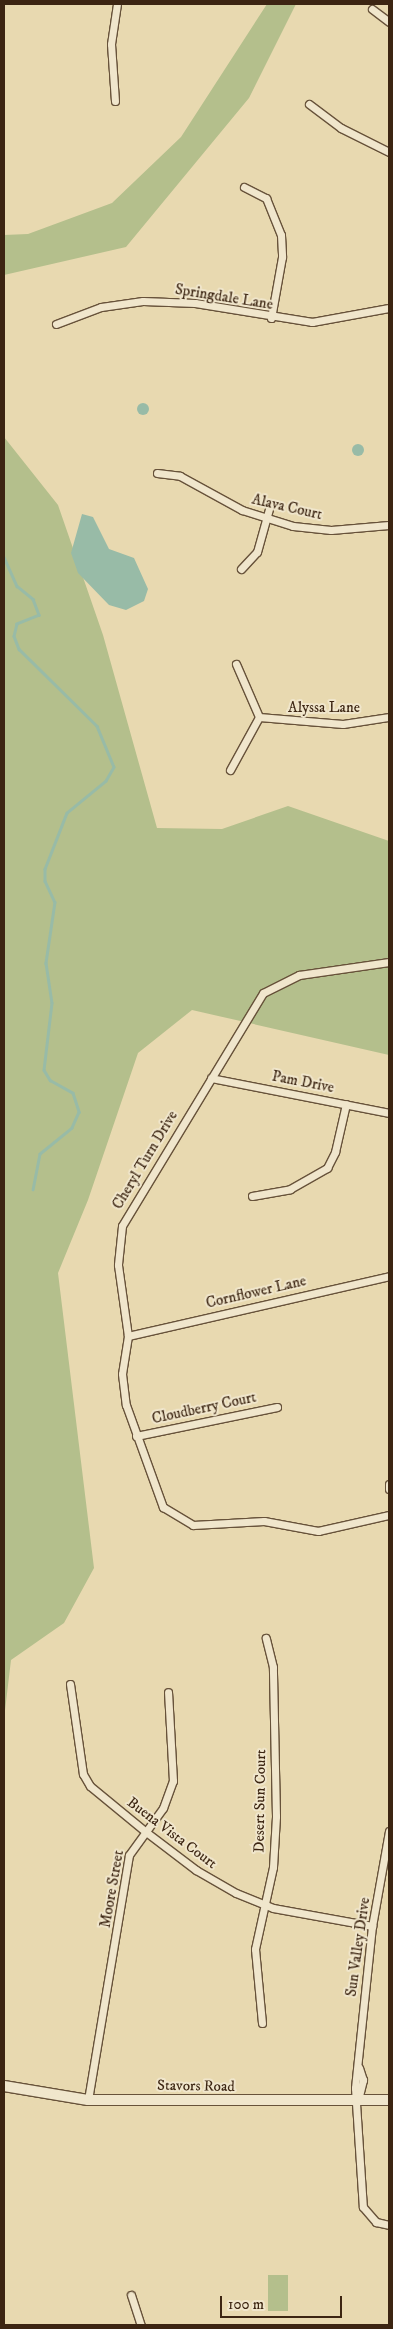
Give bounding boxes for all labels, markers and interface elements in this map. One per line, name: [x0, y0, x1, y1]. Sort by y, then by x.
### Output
street label: Springdale Lane: [174, 280, 274, 314]
street label: Alava Court: [250, 490, 324, 524]
street label: Alyssa Lane: [288, 699, 360, 717]
street label: Pam Drive: [270, 1067, 336, 1097]
street label: Cheryl Turn Drive: [109, 1108, 181, 1212]
street label: Cornflower Lane: [204, 1272, 308, 1312]
street label: Cloudberry Court: [150, 1388, 258, 1428]
street label: Desert Sun Court: [250, 1749, 270, 1853]
street label: Buena Vista Court: [123, 1793, 221, 1873]
street label: Moore Street: [96, 1849, 128, 1929]
street label: Sun Valley Drive: [342, 1896, 374, 1998]
street label: Stavors Road: [157, 2076, 235, 2096]
scale bar: [223, 2286, 346, 2318]
text: 100 m: [228, 2295, 264, 2314]

